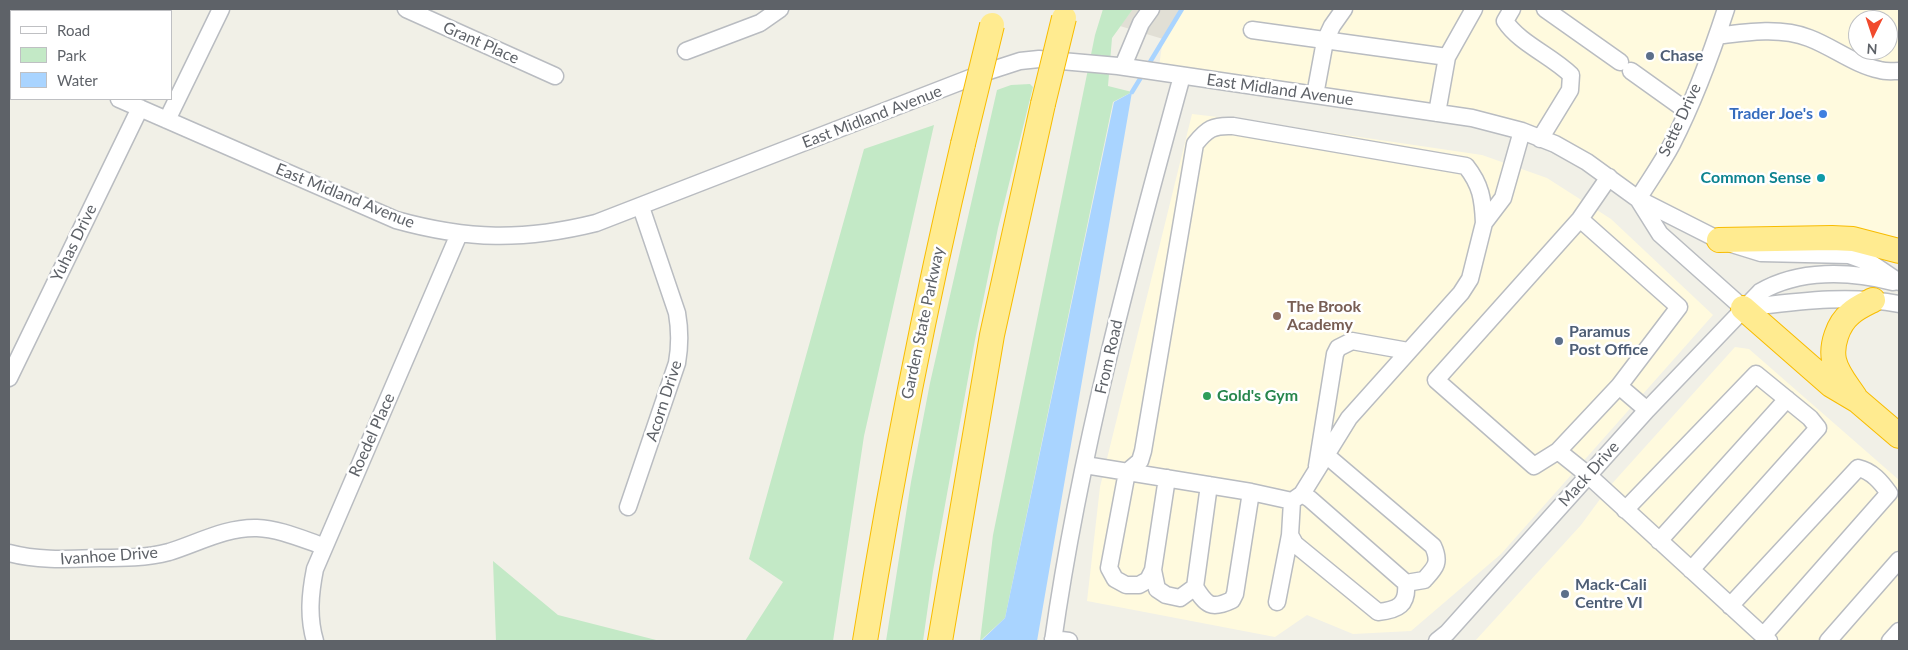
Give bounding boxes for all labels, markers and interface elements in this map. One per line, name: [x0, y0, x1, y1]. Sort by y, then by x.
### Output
legend: [10, 10, 172, 100]
north arrow: [1848, 10, 1898, 60]
street label: Grant Place: [440, 18, 522, 68]
text: Road: [57, 21, 90, 39]
text: N: [1866, 41, 1878, 58]
text: Park: [57, 46, 86, 64]
place label: Chase: [1660, 46, 1703, 66]
marker: Chase: [1644, 50, 1656, 62]
street label: East Midland Avenue: [1205, 70, 1355, 110]
text: Water: [57, 71, 98, 89]
street label: Sette Drive: [1655, 80, 1705, 160]
street label: East Midland Avenue: [799, 82, 945, 152]
place label: Trader Joe's: [1729, 104, 1813, 124]
marker: Trader Joe's: [1817, 108, 1829, 120]
street label: East Midland Avenue: [273, 159, 417, 233]
place label: Common Sense: [1701, 168, 1811, 188]
marker: Common Sense: [1815, 172, 1827, 184]
street label: Yuhas Drive: [47, 201, 101, 285]
street label: Garden State Parkway: [897, 245, 949, 401]
place label: The Brook Academy: [1287, 297, 1361, 335]
marker: The Brook Academy: [1271, 310, 1283, 322]
street label: From Road: [1091, 318, 1127, 396]
place label: Paramus Post Office: [1569, 322, 1648, 360]
marker: Paramus Post Office: [1553, 335, 1565, 347]
street label: Acorn Drive: [642, 358, 686, 444]
place label: Gold's Gym: [1217, 386, 1298, 406]
street label: Roedel Place: [345, 390, 399, 480]
marker: Gold's Gym: [1201, 390, 1213, 402]
street label: Mack Drive: [1555, 438, 1623, 510]
street label: Ivanhoe Drive: [59, 543, 159, 569]
place label: Mack-Cali Centre VI: [1575, 575, 1647, 613]
marker: Mack-Cali Centre VI: [1559, 588, 1571, 600]

